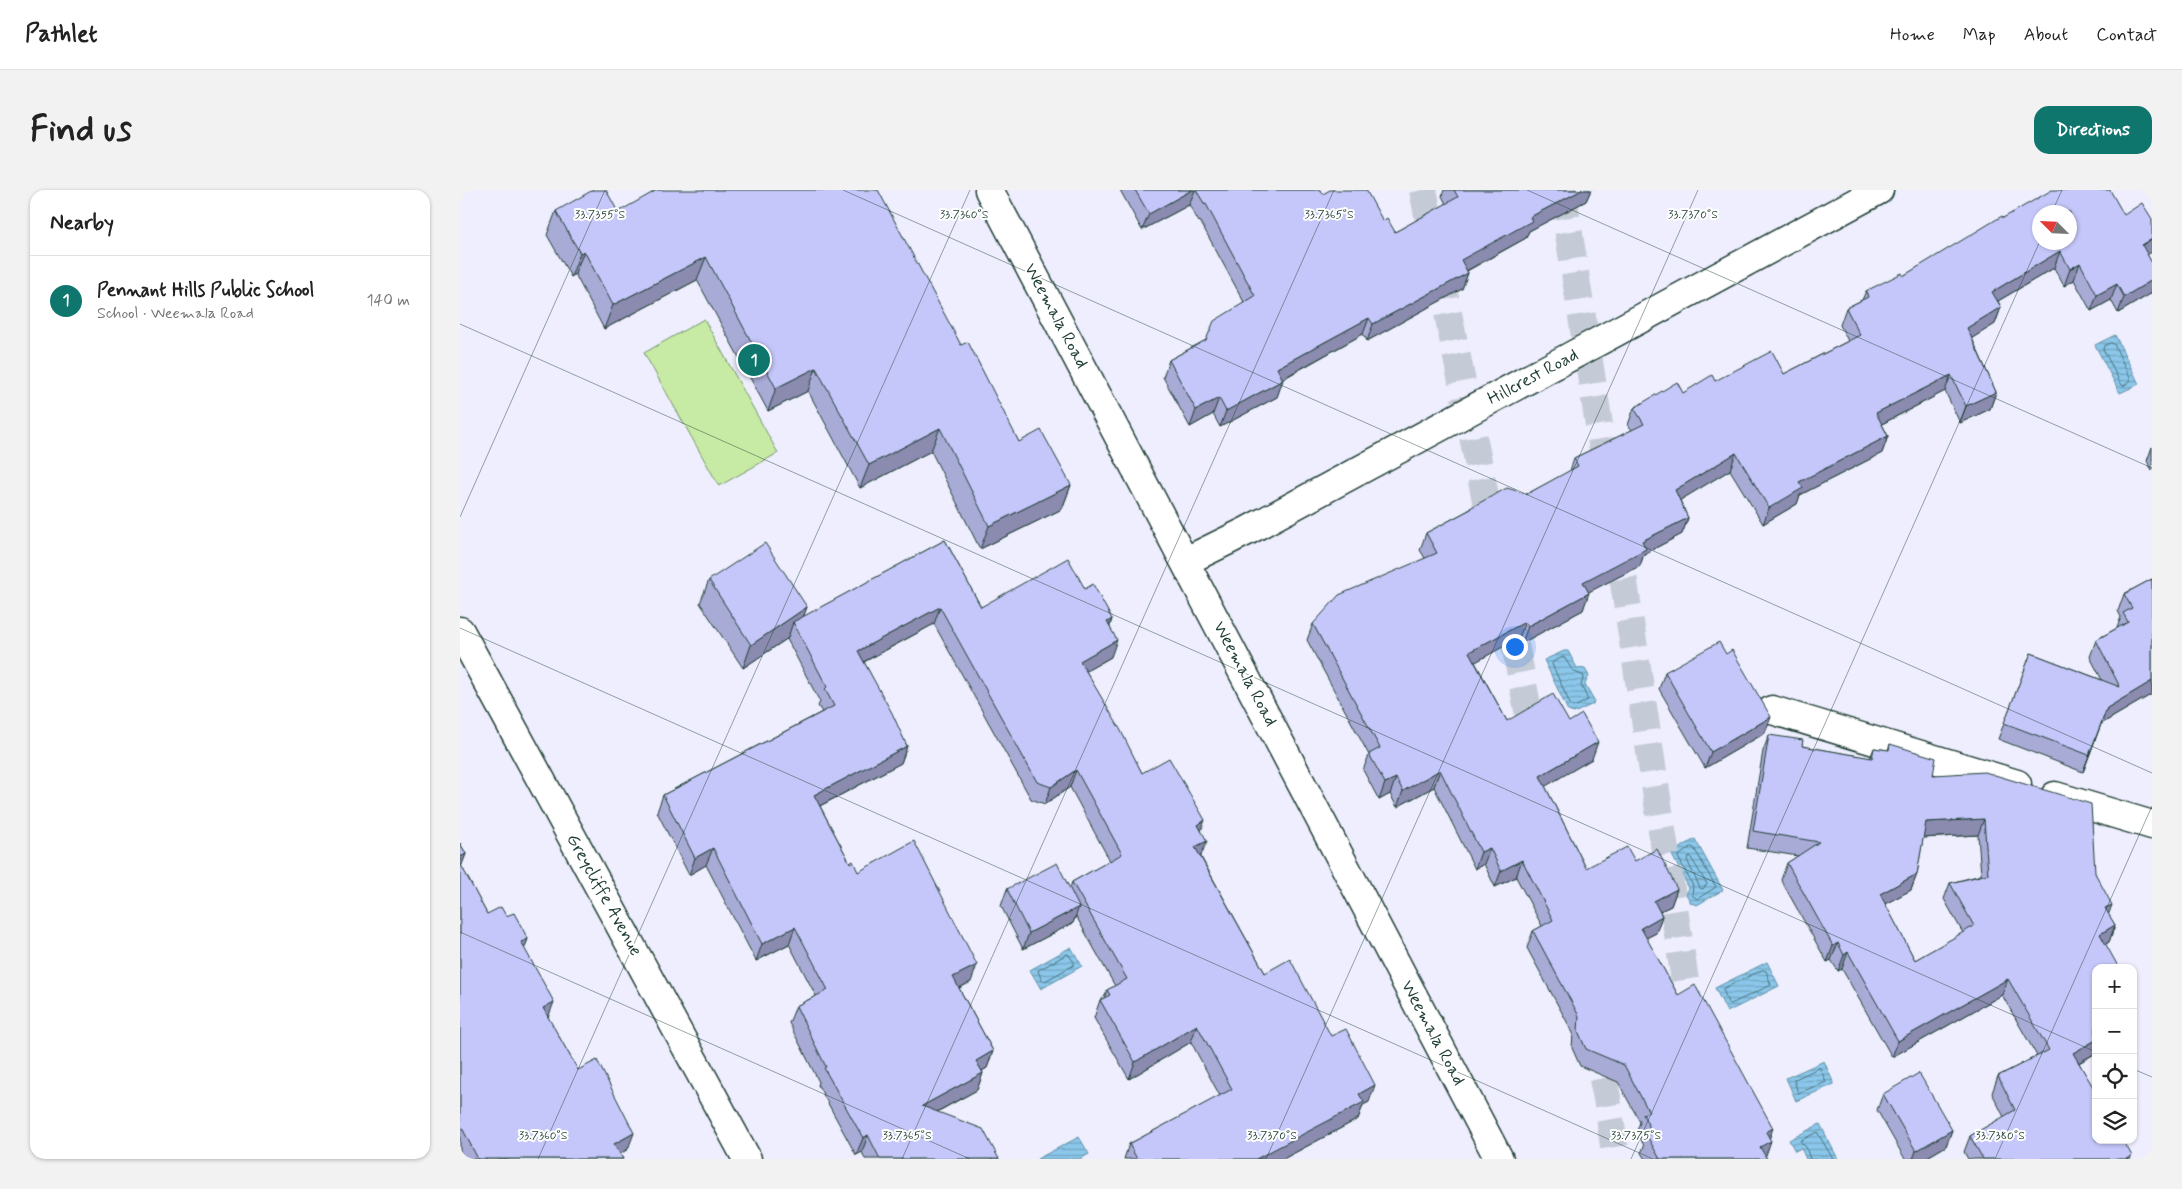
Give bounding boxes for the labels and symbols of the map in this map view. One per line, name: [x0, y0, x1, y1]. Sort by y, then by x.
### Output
north arrow: [2032, 205, 2077, 250]
text: 33.7355°S: [575, 207, 625, 223]
text: 33.7360°S: [940, 207, 989, 223]
text: 33.7365°S: [1304, 207, 1354, 223]
text: 33.7370°S: [1668, 207, 1718, 223]
street label: Weemala Road: [1018, 259, 1094, 373]
pin: 1: [738, 341, 770, 379]
street label: Hillcrest Road: [1483, 343, 1583, 411]
street label: Weemala Road: [1207, 617, 1283, 731]
your location: [1502, 634, 1528, 660]
street label: Greycliffe Avenue: [560, 830, 648, 960]
street label: Weemala Road: [1395, 976, 1471, 1090]
text: 33.7360°S: [519, 1128, 568, 1144]
text: 33.7365°S: [882, 1128, 932, 1144]
text: 33.7370°S: [1247, 1128, 1297, 1144]
text: 33.7375°S: [1611, 1128, 1661, 1144]
text: 33.7380°S: [1975, 1128, 2025, 1144]

